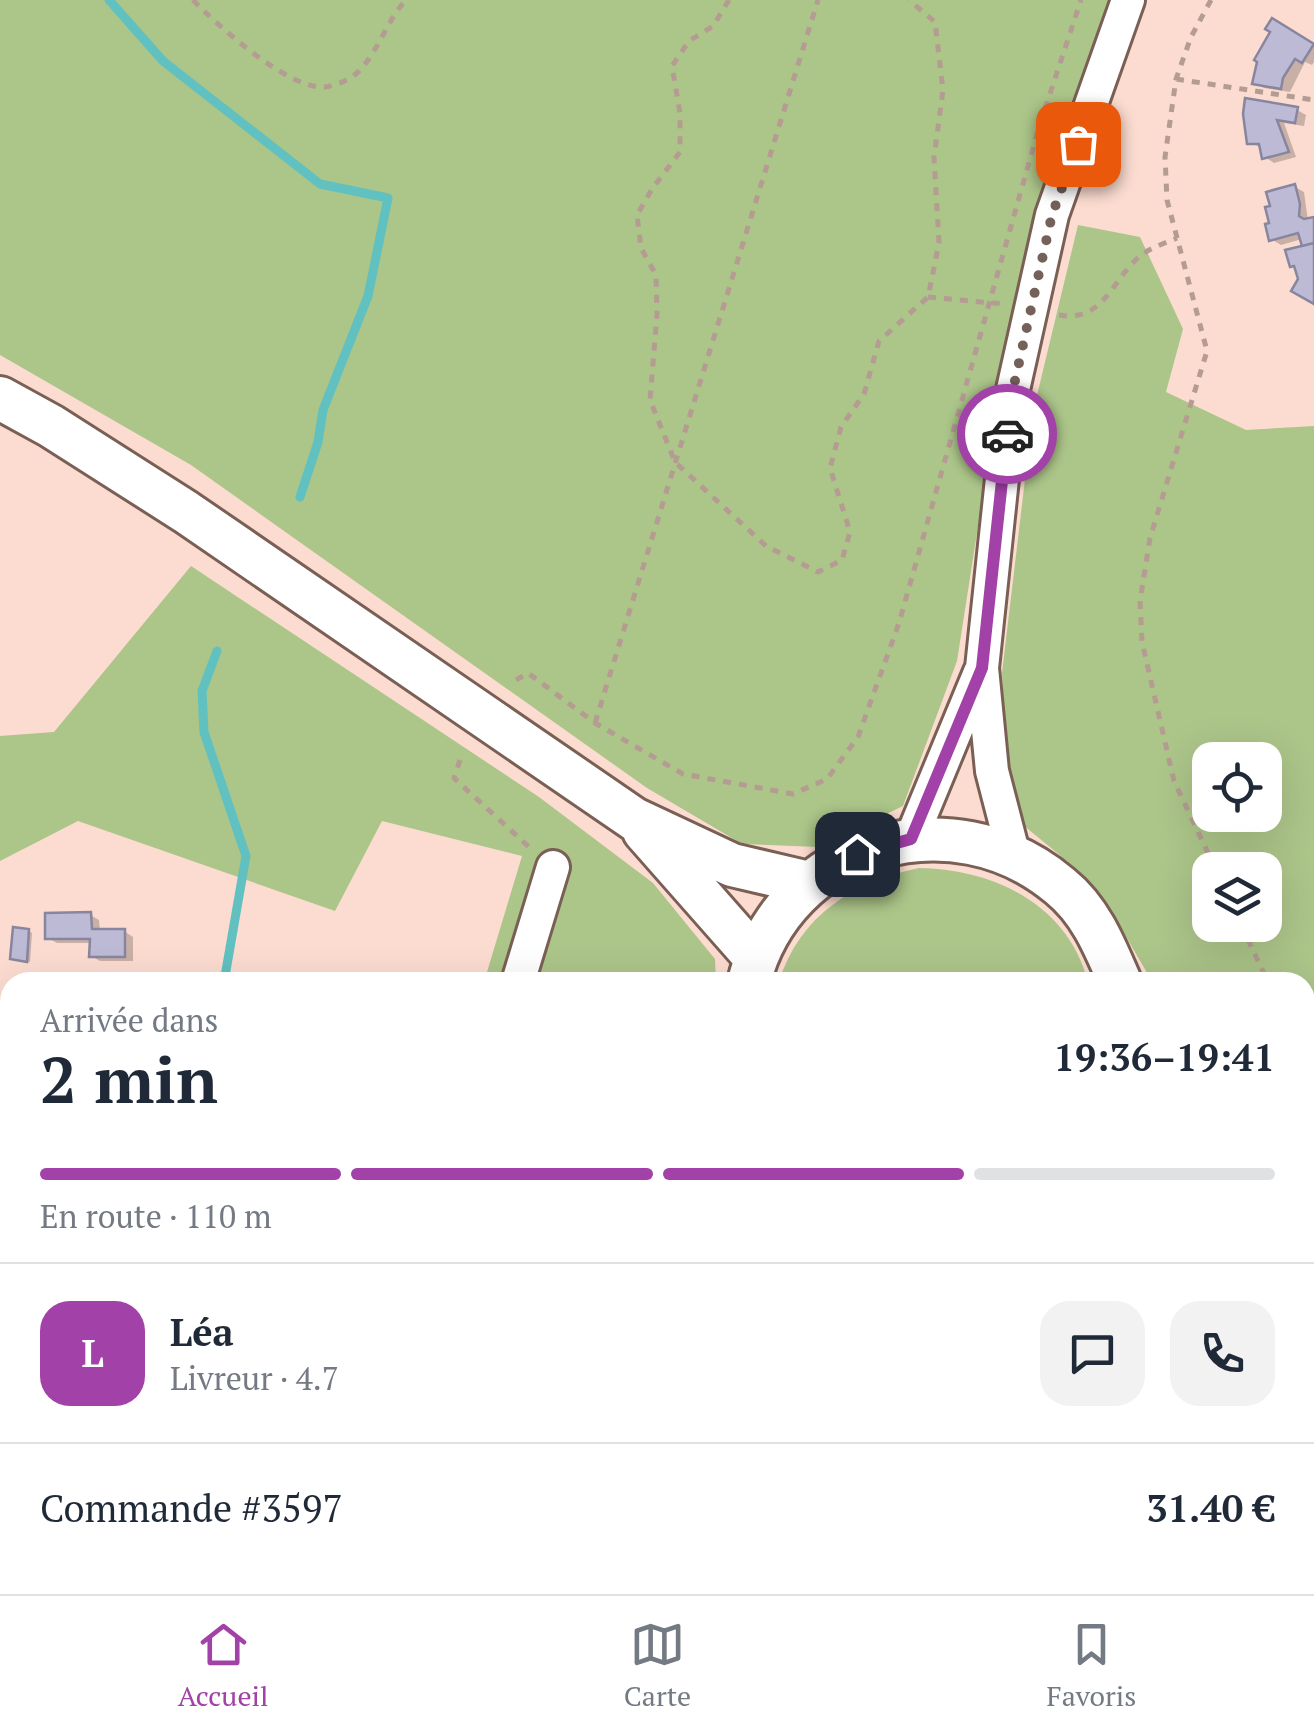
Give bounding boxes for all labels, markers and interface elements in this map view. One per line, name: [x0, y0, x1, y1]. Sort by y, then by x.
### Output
pin: [1036, 102, 1121, 187]
icon: bag: [1051, 117, 1106, 172]
courier: [957, 384, 1057, 484]
icon: car: [980, 407, 1035, 462]
map controls: [1192, 742, 1282, 942]
button: locate: [1192, 742, 1282, 832]
pin: [815, 812, 900, 897]
icon: home: [830, 827, 885, 882]
button: layers: [1192, 852, 1282, 942]
text: Arrivée dans: [40, 999, 218, 1041]
text: 19:36–19:41: [1053, 1032, 1275, 1082]
text: 2 min: [40, 1035, 218, 1122]
text: En route · 110 m: [40, 1195, 272, 1237]
button: chat: [1040, 1301, 1145, 1406]
button: phone: [1170, 1301, 1275, 1406]
text: Léa: [170, 1307, 234, 1357]
text: L: [81, 1328, 104, 1378]
text: Livreur · 4.7: [170, 1357, 339, 1399]
text: Commande #3597: [40, 1483, 343, 1533]
text: 31.40 €: [1146, 1483, 1275, 1533]
tab: Accueil: [178, 1617, 268, 1714]
tab: Carte: [624, 1617, 691, 1714]
tab: Favoris: [1046, 1617, 1136, 1714]

